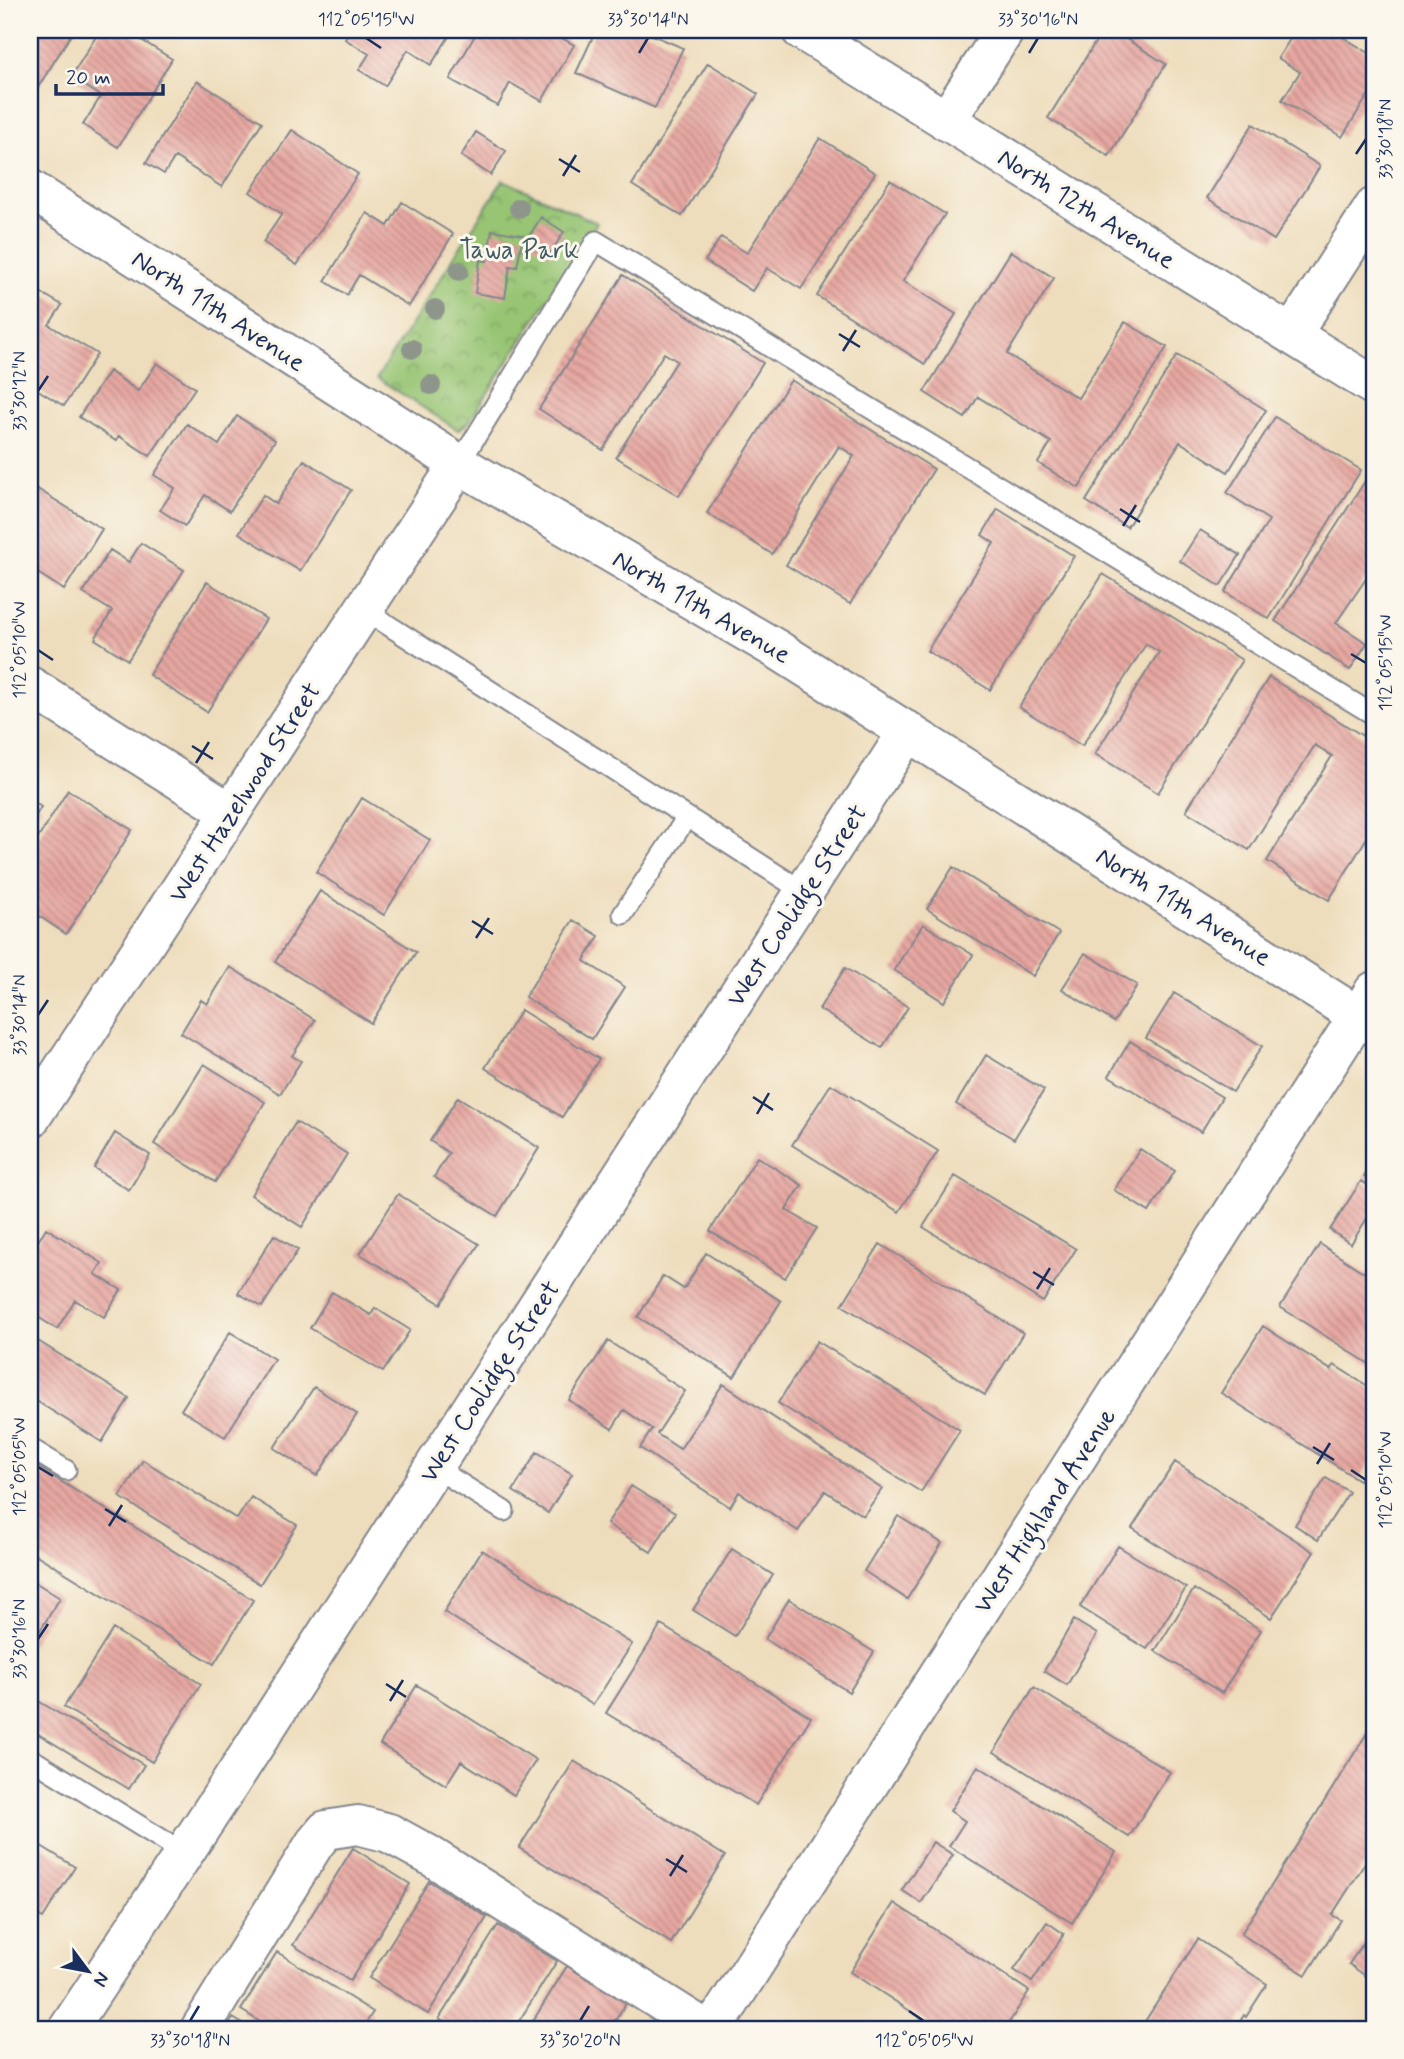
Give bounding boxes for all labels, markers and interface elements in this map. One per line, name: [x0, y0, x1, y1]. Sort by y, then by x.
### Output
text: 112°05'15"W: [318, 8, 414, 32]
text: 33°30'14"N: [607, 8, 689, 32]
text: 33°30'16"N: [998, 8, 1078, 32]
scale bar: [56, 52, 163, 96]
text: 20 m: [66, 64, 111, 92]
text: 33°30'18"N: [1374, 99, 1398, 179]
street label: North 12th Avenue: [991, 141, 1181, 278]
park label: Tawa Park: [459, 234, 579, 268]
street label: North 11th Avenue: [125, 243, 311, 381]
text: 33°30'12"N: [8, 351, 32, 431]
street label: North 11th Avenue: [606, 543, 797, 673]
text: 112°05'10"W: [8, 601, 32, 699]
text: 112°05'15"W: [1374, 615, 1398, 711]
street label: West Hazelwood Street: [162, 677, 330, 910]
street label: West Coolidge Street: [720, 798, 878, 1015]
street label: North 11th Avenue: [1089, 840, 1277, 975]
text: 33°30'14"N: [8, 974, 32, 1056]
street label: West Coolidge Street: [413, 1274, 571, 1491]
street label: West Highland Avenue: [966, 1402, 1127, 1622]
text: 112°05'05"W: [8, 1418, 32, 1516]
text: 112°05'10"W: [1374, 1431, 1398, 1529]
text: 33°30'16"N: [8, 1599, 32, 1679]
north arrow: [52, 1937, 122, 2007]
text: N: [87, 1967, 115, 1991]
text: 33°30'18"N: [150, 2029, 230, 2053]
text: 33°30'20"N: [539, 2029, 621, 2053]
text: 112°05'05"W: [875, 2029, 973, 2053]

